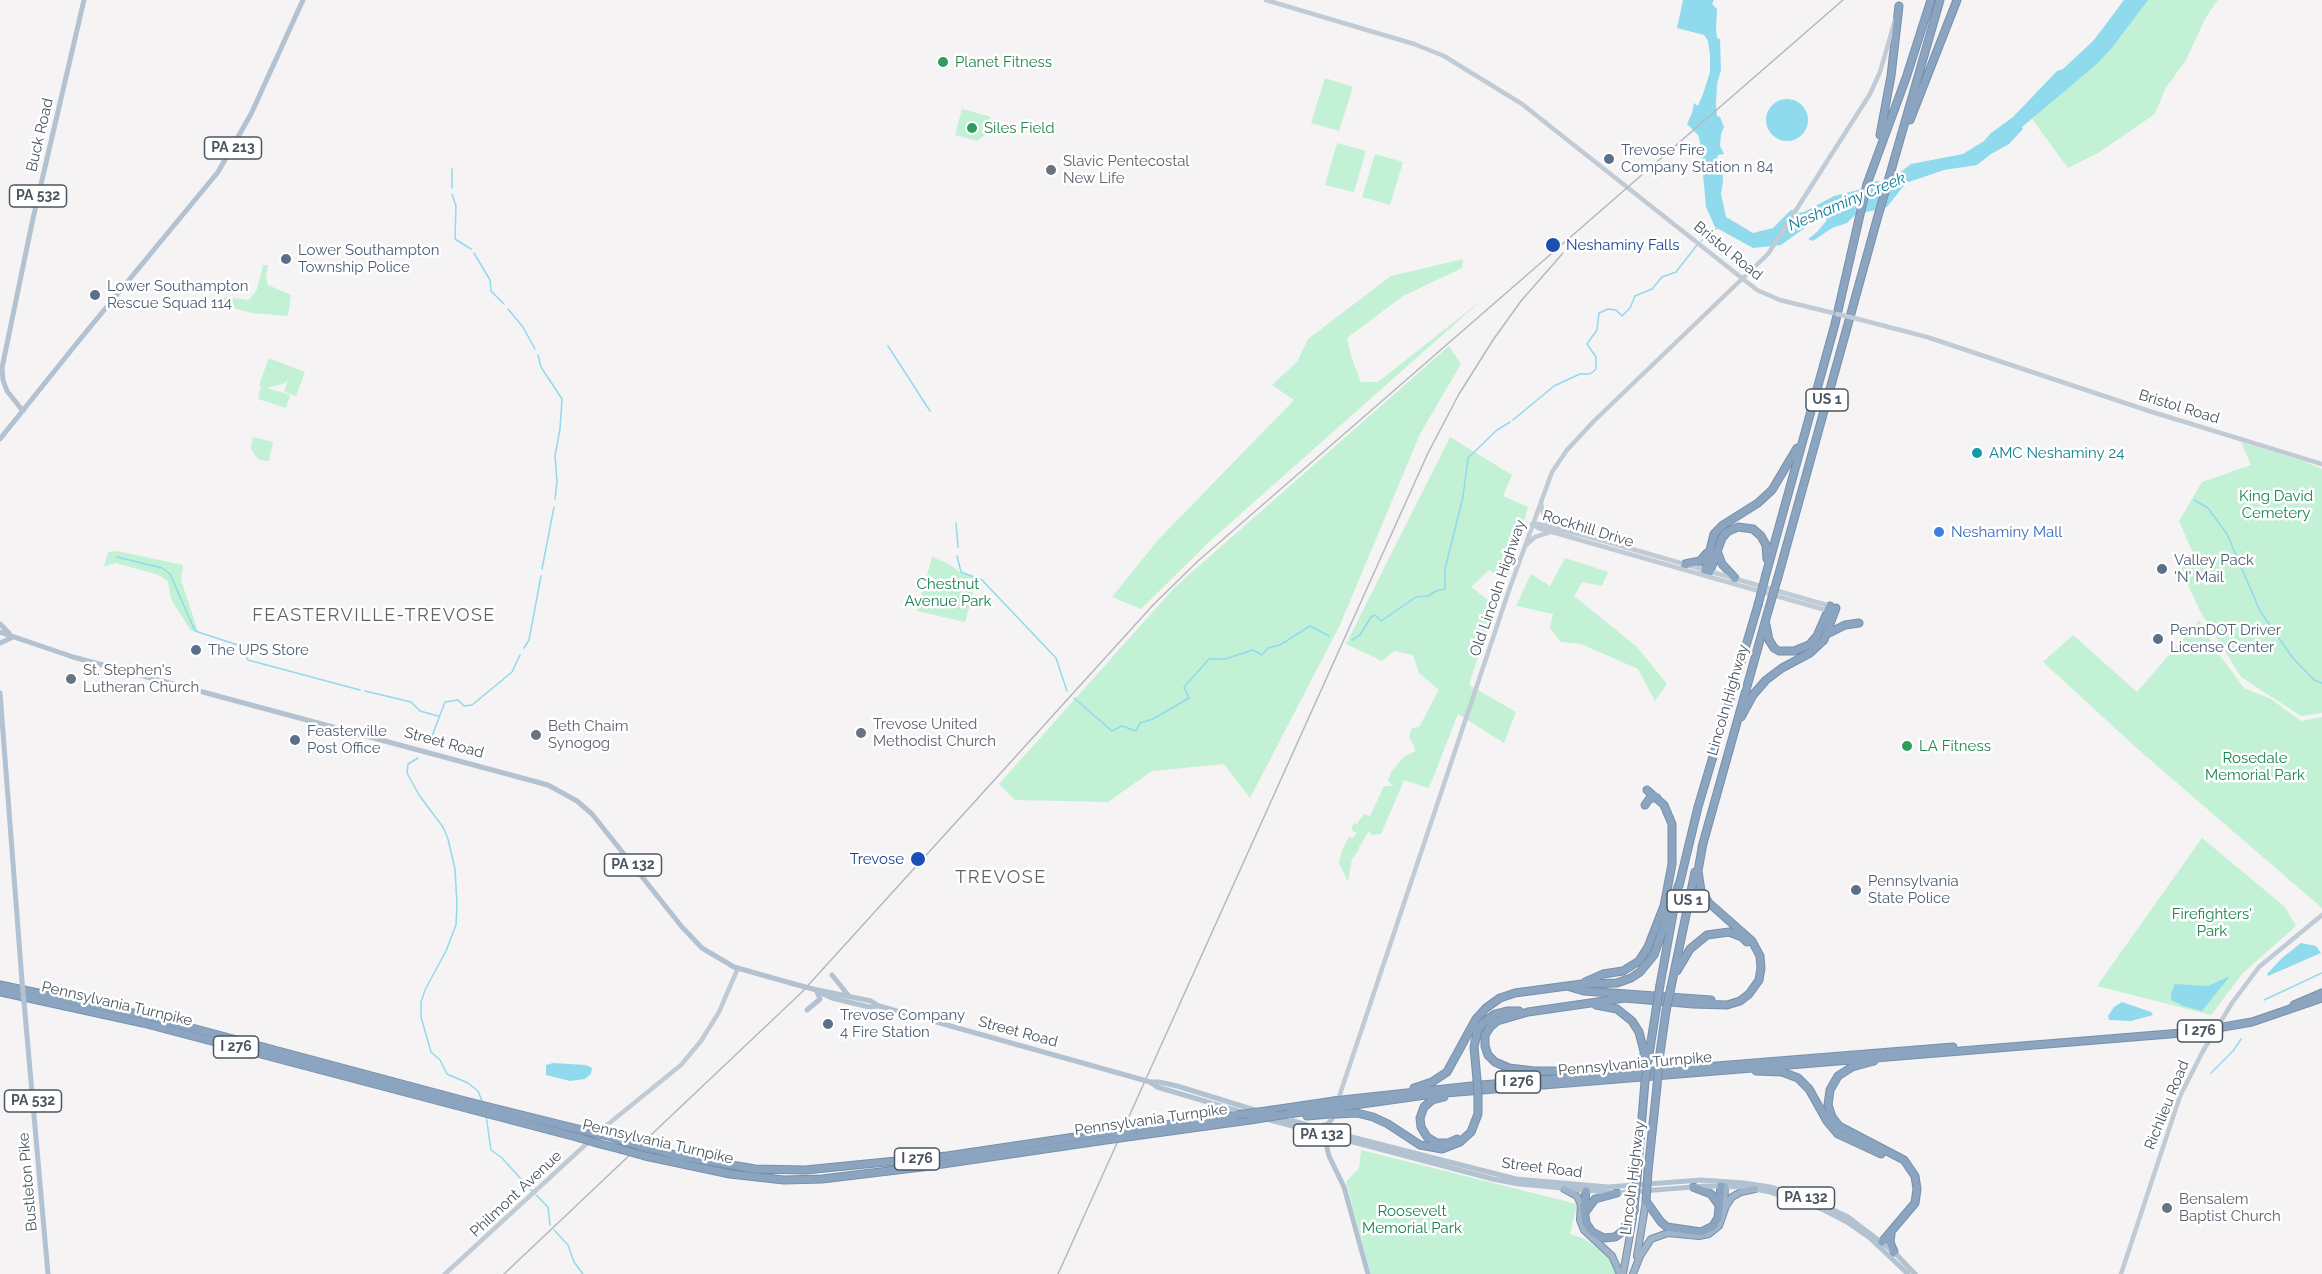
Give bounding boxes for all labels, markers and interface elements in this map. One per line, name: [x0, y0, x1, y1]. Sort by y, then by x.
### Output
place label: Planet Fitness: [955, 53, 1052, 71]
marker: Planet Fitness: [936, 55, 950, 69]
street label: Buck Road: [23, 96, 57, 174]
place label: Siles Field: [984, 119, 1055, 137]
marker: Siles Field: [965, 121, 979, 135]
road number: PA 213: [204, 137, 262, 159]
place label: Trevose Fire Company Station n 84: [1621, 141, 1774, 176]
place label: Slavic Pentecostal New Life: [1063, 152, 1189, 187]
marker: Trevose Fire Company Station n 84: [1602, 152, 1616, 166]
marker: Slavic Pentecostal New Life: [1044, 163, 1058, 177]
water label: Neshaminy Creek: [1785, 169, 1909, 235]
road number: PA 532: [9, 185, 66, 207]
street label: Bristol Road: [1690, 218, 1766, 284]
marker: Neshaminy Falls: [1544, 236, 1562, 254]
place label: Neshaminy Falls: [1566, 236, 1679, 254]
place label: Lower Southampton Township Police: [298, 241, 439, 276]
marker: Lower Southampton Township Police: [279, 252, 293, 266]
place label: Lower Southampton Rescue Squad 114: [107, 277, 248, 312]
marker: Lower Southampton Rescue Squad 114: [88, 288, 102, 302]
street label: Bristol Road: [2136, 386, 2222, 428]
road number: US 1: [1806, 389, 1848, 411]
place label: AMC Neshaminy 24: [1989, 444, 2124, 462]
marker: AMC Neshaminy 24: [1970, 446, 1984, 460]
park label: King David Cemetery: [2239, 487, 2313, 522]
street label: Rockhill Drive: [1540, 507, 1636, 551]
street label: Old Lincoln Highway: [1466, 517, 1530, 659]
place label: Neshaminy Mall: [1951, 523, 2062, 541]
marker: Neshaminy Mall: [1932, 525, 1946, 539]
place label: Valley Pack 'N' Mail: [2174, 551, 2254, 586]
marker: Valley Pack 'N' Mail: [2155, 562, 2169, 576]
park label: Chestnut Avenue Park: [904, 575, 992, 610]
district label: FEASTERVILLE-TREVOSE: [252, 605, 496, 627]
place label: PennDOT Driver License Center: [2170, 621, 2281, 656]
marker: PennDOT Driver License Center: [2151, 632, 2165, 646]
place label: The UPS Store: [208, 641, 309, 659]
street label: Lincoln Highway: [1704, 642, 1752, 758]
marker: The UPS Store: [189, 643, 203, 657]
place label: St. Stephen's Lutheran Church: [83, 661, 199, 696]
marker: St. Stephen's Lutheran Church: [64, 672, 78, 686]
place label: Trevose United Methodist Church: [873, 715, 996, 750]
place label: Beth Chaim Synogog: [548, 717, 629, 752]
place label: Feasterville Post Office: [307, 722, 387, 757]
street label: Street Road: [402, 724, 486, 762]
marker: Trevose United Methodist Church: [854, 726, 868, 740]
marker: Beth Chaim Synogog: [529, 728, 543, 742]
marker: Feasterville Post Office: [288, 733, 302, 747]
place label: LA Fitness: [1919, 737, 1991, 755]
marker: LA Fitness: [1900, 739, 1914, 753]
park label: Rosedale Memorial Park: [2205, 749, 2305, 784]
place label: Trevose: [850, 850, 904, 868]
marker: Trevose: [909, 850, 927, 868]
road number: PA 132: [604, 854, 662, 876]
district label: TREVOSE: [955, 867, 1047, 889]
place label: Pennsylvania State Police: [1868, 872, 1959, 907]
marker: Pennsylvania State Police: [1849, 883, 1863, 897]
road number: US 1: [1667, 890, 1709, 912]
park label: Firefighters' Park: [2172, 905, 2252, 940]
street label: Pennsylvania Turnpike: [40, 978, 194, 1030]
place label: Trevose Company 4 Fire Station: [840, 1006, 965, 1041]
street label: Street Road: [976, 1013, 1060, 1051]
marker: Trevose Company 4 Fire Station: [821, 1017, 835, 1031]
road number: I 276: [2178, 1020, 2222, 1042]
road number: I 276: [214, 1036, 258, 1058]
street label: Pennsylvania Turnpike: [1557, 1048, 1713, 1080]
street label: Richlieu Road: [2141, 1058, 2193, 1152]
road number: I 276: [1496, 1071, 1540, 1093]
road number: PA 532: [4, 1090, 62, 1112]
street label: Pennsylvania Turnpike: [1073, 1100, 1229, 1140]
street label: Pennsylvania Turnpike: [581, 1116, 735, 1168]
street label: Lincoln Highway: [1617, 1120, 1649, 1236]
road number: PA 132: [1294, 1124, 1350, 1146]
street label: Bustleton Pike: [15, 1132, 41, 1232]
street label: Philmont Avenue: [467, 1147, 565, 1241]
road number: I 276: [894, 1148, 940, 1170]
street label: Street Road: [1501, 1154, 1583, 1182]
road number: PA 132: [1778, 1187, 1834, 1209]
place label: Bensalem Baptist Church: [2179, 1190, 2281, 1225]
marker: Bensalem Baptist Church: [2160, 1201, 2174, 1215]
park label: Roosevelt Memorial Park: [1362, 1202, 1462, 1237]

